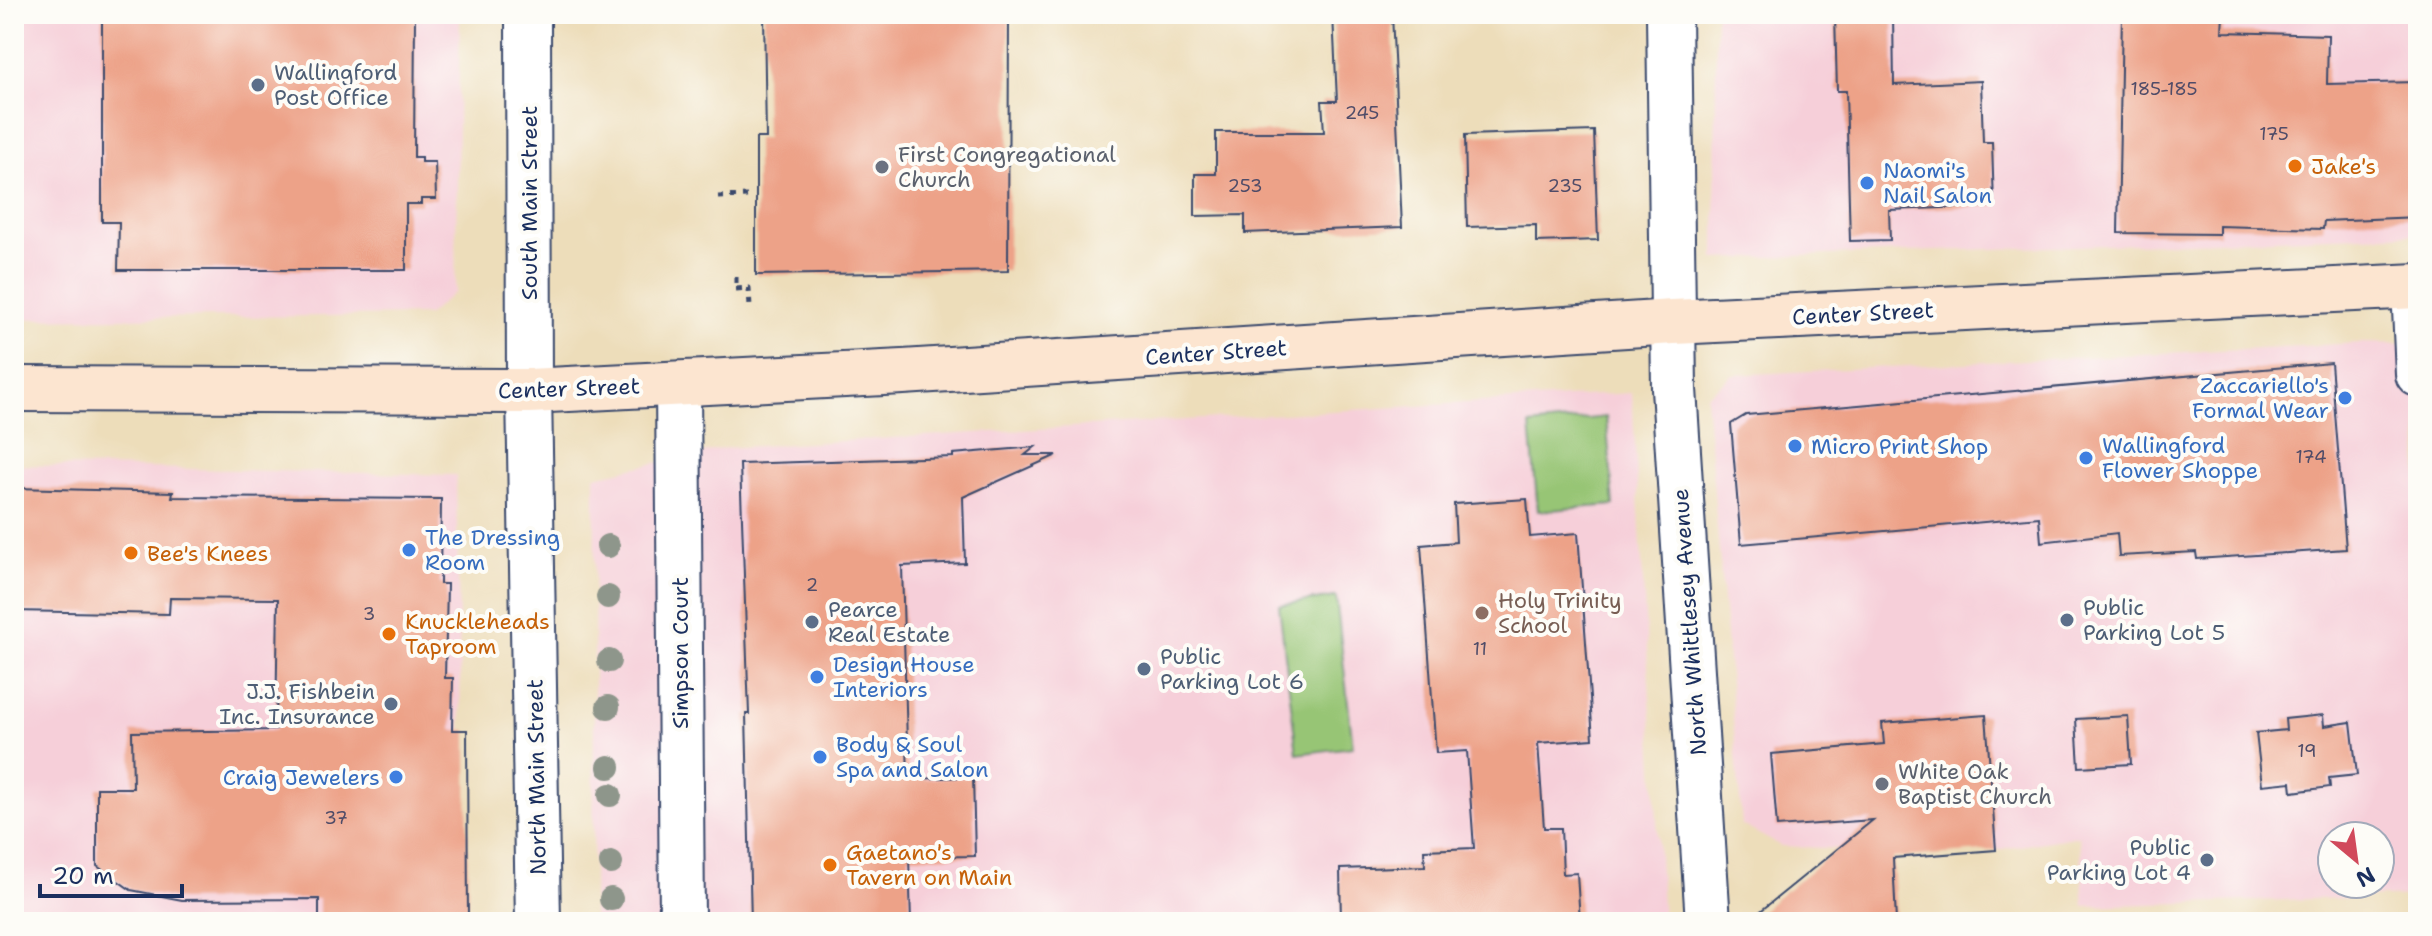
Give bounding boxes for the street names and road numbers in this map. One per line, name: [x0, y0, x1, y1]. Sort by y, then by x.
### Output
street label: South Main Street: [515, 106, 544, 300]
street label: Center Street: [1791, 295, 1935, 332]
street label: Center Street: [1144, 333, 1288, 372]
street label: Center Street: [497, 372, 641, 405]
street label: North Whittlesey Avenue: [1666, 487, 1713, 756]
street label: Simpson Court: [666, 577, 695, 729]
street label: North Main Street: [520, 679, 553, 875]

